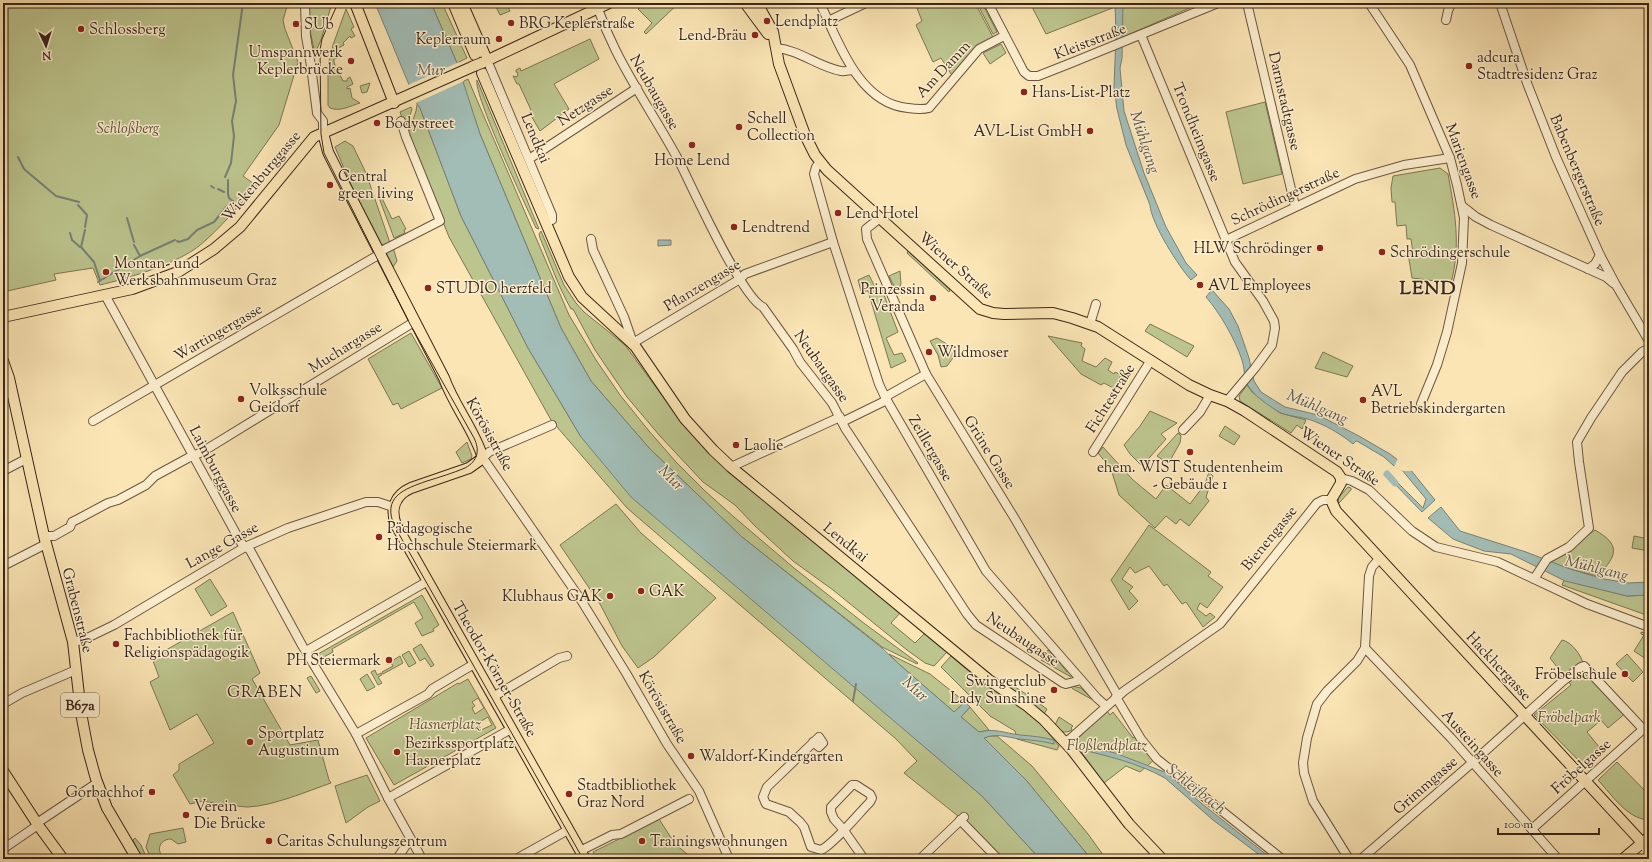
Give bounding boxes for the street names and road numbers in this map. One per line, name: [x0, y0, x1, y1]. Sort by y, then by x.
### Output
street label: Kleiststraße: [1051, 19, 1130, 66]
street label: Am Damm: [912, 36, 977, 103]
street label: Darmstadtgasse: [1262, 50, 1305, 153]
street label: Neubaugasse: [624, 51, 684, 134]
street label: Netzgasse: [554, 80, 618, 132]
street label: Trondheimgasse: [1166, 80, 1225, 185]
street label: Lendkai: [515, 110, 555, 167]
street label: Babenbergerstraße: [1544, 112, 1610, 230]
street label: Mariengasse: [1439, 121, 1486, 202]
street label: Wickenburggasse: [218, 127, 307, 227]
street label: Schrödingerstraße: [1228, 163, 1344, 232]
street label: Wiener Straße: [913, 228, 997, 305]
street label: Pflanzengasse: [660, 255, 745, 318]
street label: Wartingergasse: [171, 299, 267, 367]
street label: Muchargasse: [305, 317, 387, 379]
street label: Neubaugasse: [788, 327, 853, 407]
street label: Fichtestraße: [1082, 360, 1141, 438]
street label: Körösistraße: [460, 394, 517, 475]
street label: Zeillergasse: [902, 412, 957, 486]
street label: Grüne Gasse: [958, 412, 1020, 494]
street label: Laimburggasse: [183, 423, 246, 517]
street label: Wiener Straße: [1295, 423, 1384, 492]
street label: Bienengasse: [1237, 502, 1303, 576]
street label: Lange Gasse: [183, 518, 263, 575]
street label: Lendkai: [818, 518, 872, 568]
street label: Grabenstraße: [56, 566, 97, 655]
street label: Theodor-Körner-Straße: [446, 598, 541, 742]
street label: Neubaugasse: [982, 608, 1063, 672]
street label: Hackhergasse: [1460, 628, 1536, 706]
street label: Körösistraße: [632, 667, 691, 748]
road number: B67a: [61, 693, 99, 717]
street label: Austeingasse: [1436, 706, 1508, 782]
street label: Fröbelgasse: [1548, 735, 1617, 800]
street label: Grimmgasse: [1389, 752, 1463, 820]

